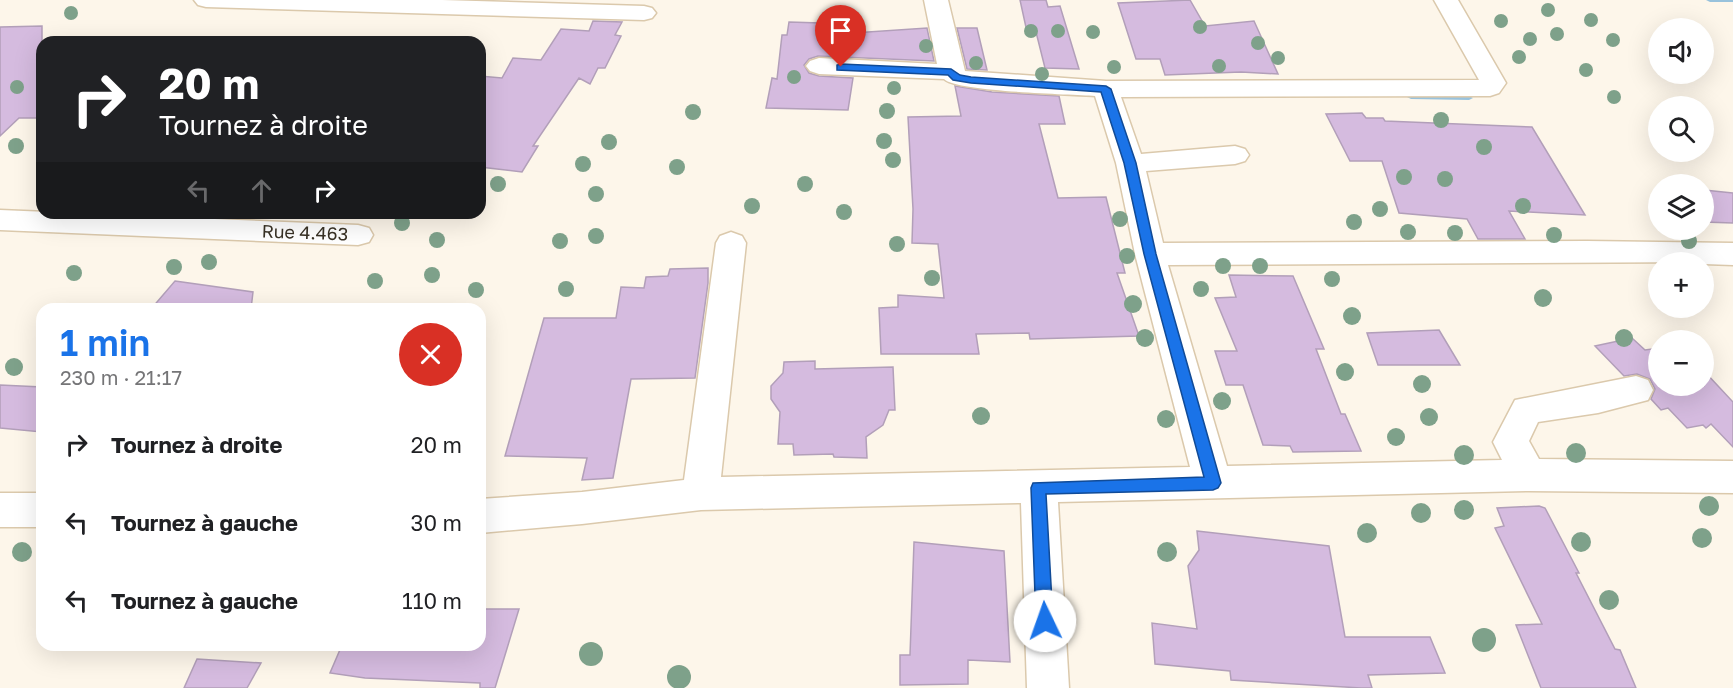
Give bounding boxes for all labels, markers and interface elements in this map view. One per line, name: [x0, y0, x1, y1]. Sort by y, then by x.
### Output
pin: [815, 5, 866, 67]
icon: arrive: [824, 14, 857, 47]
map controls: [1648, 18, 1714, 396]
button: sound: [1648, 18, 1714, 84]
text: 20 m: [159, 58, 259, 108]
icon: right: [60, 60, 138, 138]
button: search: [1648, 96, 1714, 162]
text: Tournez à droite: [159, 109, 368, 141]
icon: left: [182, 174, 215, 207]
icon: ahead: [245, 174, 278, 207]
icon: right: [308, 174, 341, 207]
button: layers: [1648, 174, 1714, 240]
street label: Rue 4.463: [261, 219, 349, 245]
button: +: [1648, 252, 1714, 318]
text: 1 min: [60, 321, 150, 364]
button: close: [399, 323, 462, 386]
button: −: [1648, 330, 1714, 396]
text: 230 m · 21:17: [60, 365, 182, 389]
icon: right: [60, 428, 93, 461]
text: Tournez à droite: [111, 431, 282, 458]
text: 20 m: [411, 431, 462, 458]
icon: left: [60, 506, 93, 539]
text: Tournez à gauche: [111, 509, 298, 536]
text: 30 m: [411, 509, 462, 536]
icon: left: [60, 584, 93, 617]
text: Tournez à gauche: [111, 587, 298, 614]
text: 110 m: [402, 587, 462, 614]
position arrow: [1013, 589, 1077, 653]

